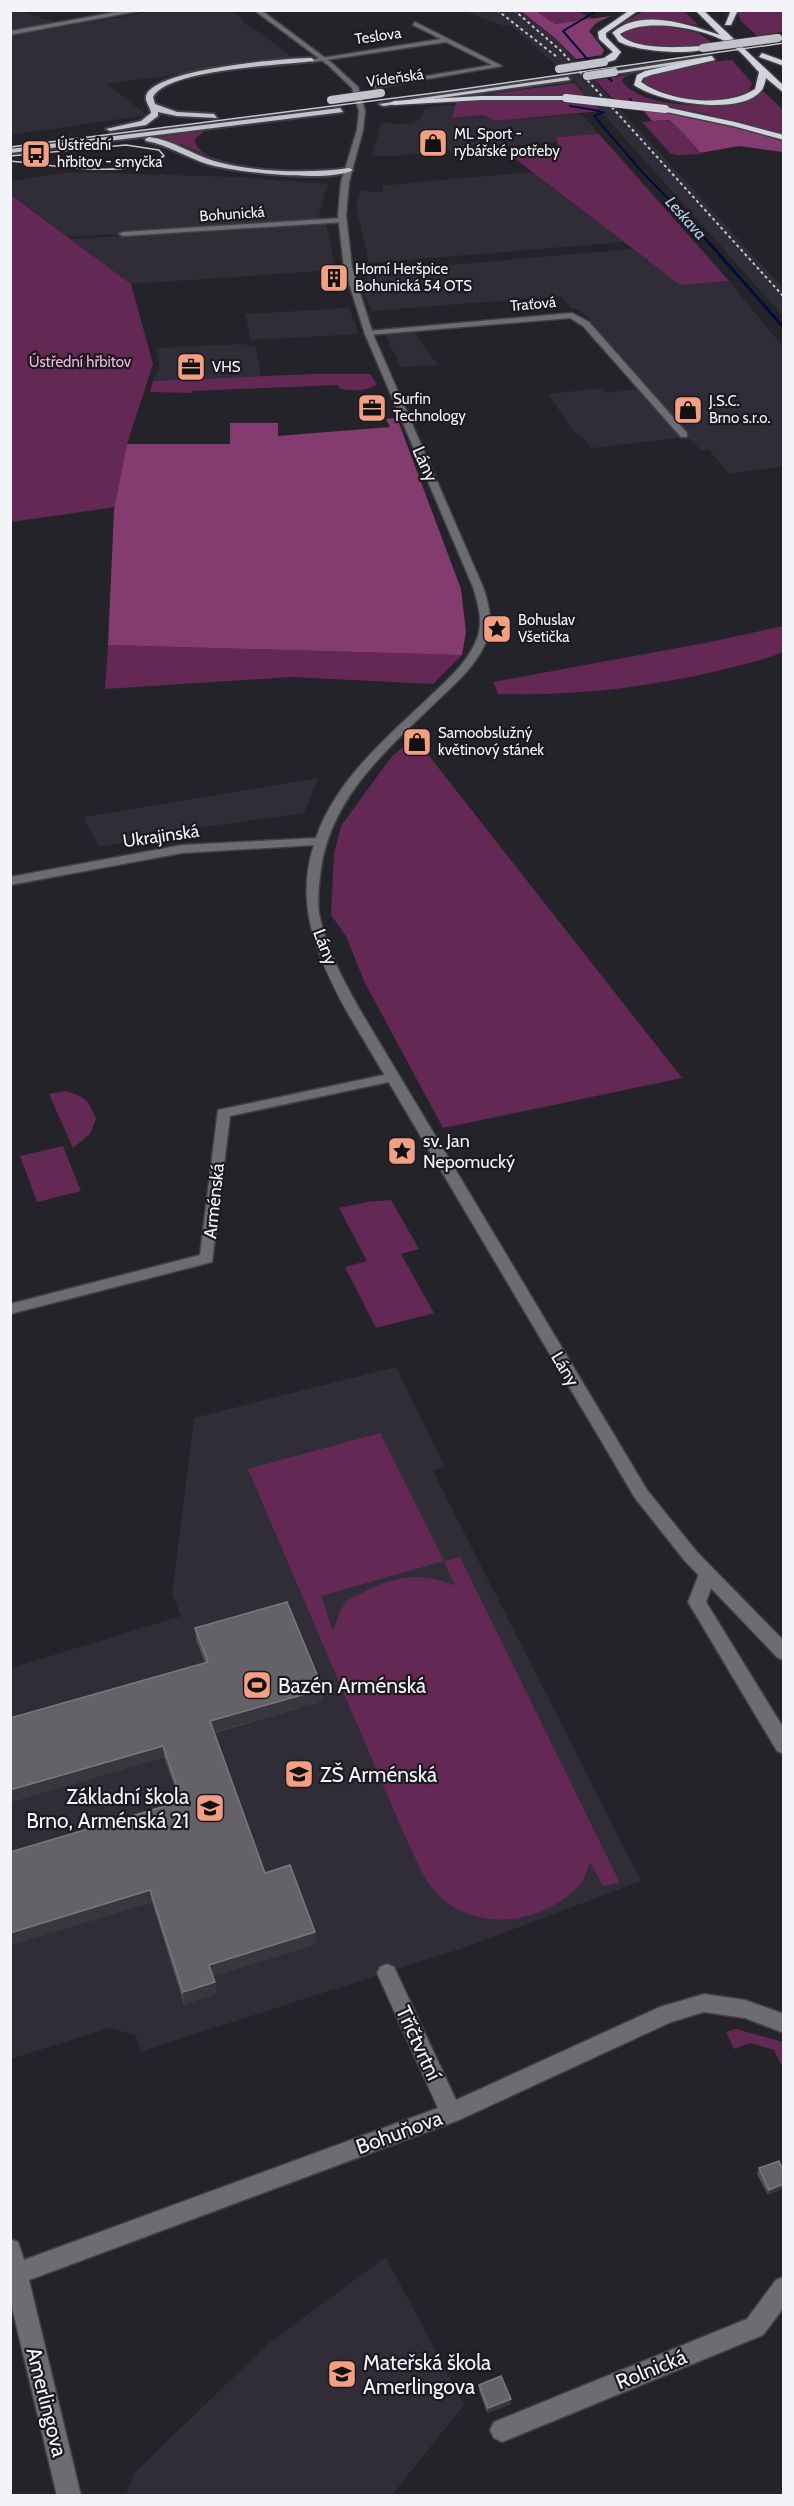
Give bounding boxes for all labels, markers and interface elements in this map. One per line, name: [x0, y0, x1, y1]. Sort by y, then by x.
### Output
street label: Teslova: [354, 24, 403, 48]
street label: Vídeňská: [365, 65, 425, 91]
place label: ML Sport - rybářské potřeby: [454, 125, 560, 160]
shop icon: ML Sport - rybářské potřeby: [417, 127, 449, 159]
place label: Ústřední hřbitov - smyčka: [57, 135, 163, 171]
bus stop icon: Ústřední hřbitov - smyčka: [20, 138, 52, 170]
water label: Leskava: [662, 192, 710, 244]
street label: Bohunická: [199, 203, 266, 225]
place label: Horní Heršpice Bohunická 54 OTS: [355, 260, 472, 295]
building icon: Horní Heršpice Bohunická 54 OTS: [318, 262, 350, 294]
street label: Traťová: [509, 293, 558, 315]
office icon: VHS: [175, 351, 207, 383]
park label: Ústřední hřbitov: [29, 352, 132, 371]
place label: VHS: [212, 358, 241, 376]
place label: Surfin Technology: [393, 390, 466, 425]
office icon: Surfin Technology: [356, 392, 388, 424]
place label: J.S.C. Brno s.r.o.: [708, 392, 771, 427]
shop icon: J.S.C. Brno s.r.o.: [672, 394, 704, 426]
street label: Lány: [408, 443, 442, 485]
place label: Bohuslav Všetička: [518, 611, 576, 646]
place icon: Bohuslav Všetička: [481, 613, 513, 645]
place label: Samoobslužný květinový stánek: [438, 724, 544, 759]
shop icon: Samoobslužný květinový stánek: [401, 726, 433, 758]
street label: Ukrajinská: [121, 820, 201, 852]
street label: Lány: [308, 926, 342, 968]
place label: sv. Jan Nepomucký: [423, 1130, 515, 1173]
place icon: sv. Jan Nepomucký: [386, 1135, 418, 1167]
street label: Arménská: [199, 1162, 229, 1240]
street label: Lány: [546, 1348, 584, 1390]
sports icon: Bazén Arménská: [241, 1669, 273, 1701]
place label: Bazén Arménská: [278, 1673, 426, 1698]
school or university icon: ZŠ Arménská: [283, 1758, 315, 1790]
place label: ZŠ Arménská: [320, 1762, 437, 1787]
place label: Základní škola Brno, Arménská 21: [26, 1784, 189, 1833]
school or university icon: Základní škola Brno, Arménská 21: [194, 1792, 226, 1824]
street label: Tříčtvrtní: [391, 2002, 447, 2085]
street label: Bohuňova: [353, 2105, 445, 2159]
street label: Rolnická: [612, 2344, 690, 2394]
street label: Amerlingova: [21, 2345, 73, 2459]
place label: Mateřská škola Amerlingova: [363, 2350, 491, 2399]
school or university icon: Mateřská škola Amerlingova: [326, 2358, 358, 2390]

